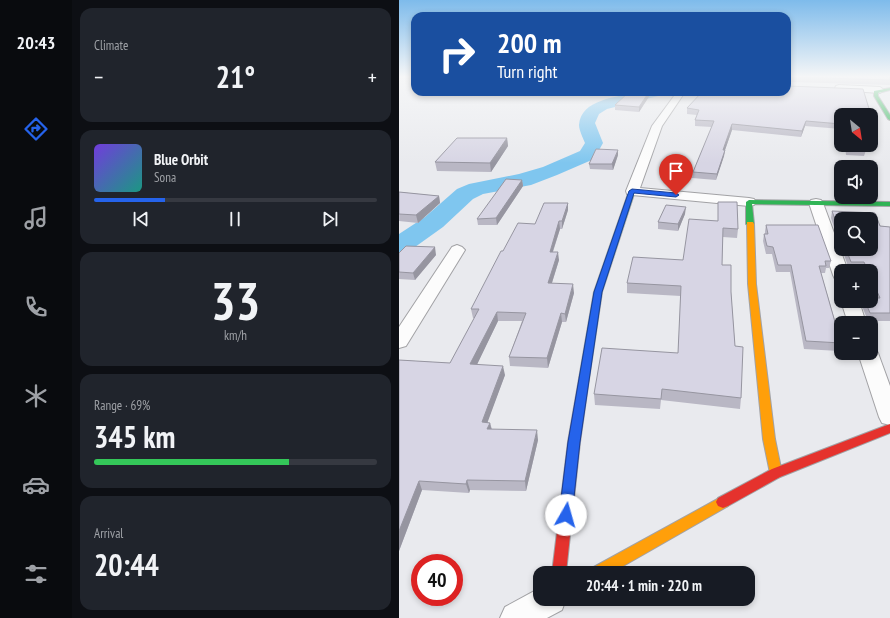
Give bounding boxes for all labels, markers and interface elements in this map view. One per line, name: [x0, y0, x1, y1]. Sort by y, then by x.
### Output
text: 200 m: [497, 24, 561, 61]
icon: right: [431, 28, 483, 80]
text: 20:43: [17, 31, 55, 54]
text: Climate: [94, 37, 128, 54]
text: 21°: [216, 57, 255, 96]
text: Turn right: [497, 60, 557, 83]
text: −: [94, 63, 103, 91]
text: +: [368, 63, 377, 91]
north arrow: [834, 108, 878, 152]
map controls: [834, 108, 878, 360]
icon: directions: [22, 115, 50, 143]
text: Blue Orbit: [154, 150, 208, 169]
pin: [659, 154, 693, 195]
icon: arrive: [665, 160, 687, 182]
button: sound: [834, 160, 878, 204]
text: Sona: [154, 169, 176, 186]
icon: music: [22, 204, 50, 232]
icon: previous: [130, 208, 152, 230]
icon: pause: [224, 208, 246, 230]
icon: next: [319, 208, 341, 230]
button: search: [834, 212, 878, 256]
button: +: [834, 264, 878, 308]
text: 33: [211, 267, 260, 334]
icon: phone: [22, 293, 50, 321]
button: −: [834, 316, 878, 360]
text: km/h: [224, 327, 247, 344]
icon: climate: [22, 382, 50, 410]
text: Range · 69%: [94, 397, 150, 414]
text: 345 km: [94, 417, 175, 456]
icon: car: [22, 471, 50, 499]
position arrow: [545, 494, 587, 536]
text: Arrival: [94, 525, 123, 542]
text: 20:44: [94, 545, 159, 584]
speed limit sign: 40: [411, 554, 463, 606]
icon: filters: [22, 560, 50, 588]
text: 20:44 · 1 min · 220 m: [586, 576, 702, 595]

